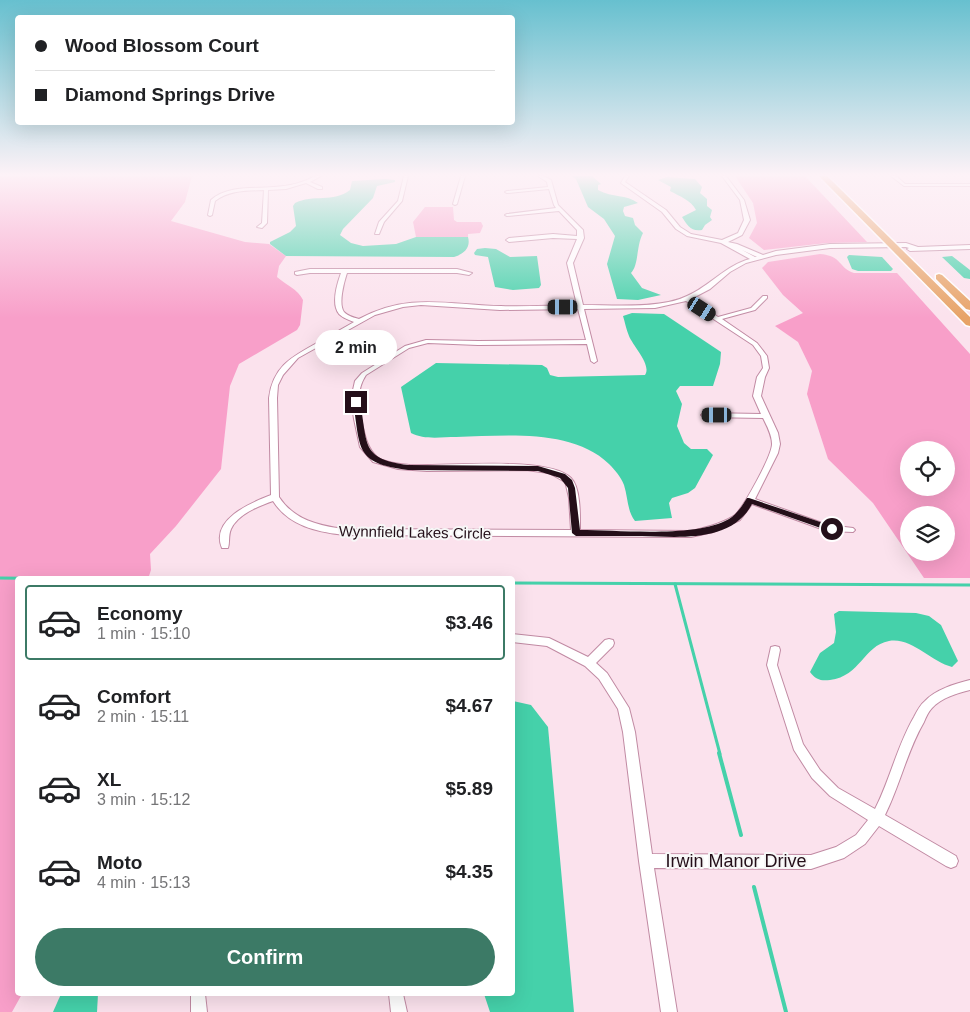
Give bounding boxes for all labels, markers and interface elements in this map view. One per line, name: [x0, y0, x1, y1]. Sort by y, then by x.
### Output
text: Wood Blossom Court: [65, 35, 259, 56]
text: Diamond Springs Drive: [65, 84, 275, 105]
car: [685, 295, 718, 323]
car: [548, 300, 578, 315]
callout: 2 min: [315, 330, 397, 364]
text: 2 min: [335, 339, 377, 356]
route end: [345, 391, 367, 413]
car: [702, 408, 732, 423]
map controls: [900, 441, 955, 561]
button: locate: [900, 441, 955, 496]
button: layers: [900, 506, 955, 561]
route start: [821, 518, 843, 540]
street label: Wynnfield Lakes Circle: [339, 522, 491, 542]
icon: car: [37, 600, 82, 645]
text: Economy: [97, 603, 183, 624]
text: $3.46: [445, 612, 493, 633]
text: 1 min · 15:10: [97, 625, 190, 642]
icon: car: [37, 683, 82, 728]
text: Comfort: [97, 686, 171, 707]
text: $4.67: [445, 695, 493, 716]
text: 2 min · 15:11: [97, 708, 189, 725]
icon: car: [37, 766, 82, 811]
text: XL: [97, 769, 121, 790]
text: $5.89: [445, 778, 493, 799]
text: 3 min · 15:12: [97, 791, 190, 808]
icon: car: [37, 849, 82, 894]
street label: Irwin Manor Drive: [665, 851, 807, 871]
text: Moto: [97, 852, 142, 873]
text: $4.35: [445, 861, 493, 882]
text: 4 min · 15:13: [97, 874, 190, 891]
button: Confirm: [35, 928, 495, 986]

